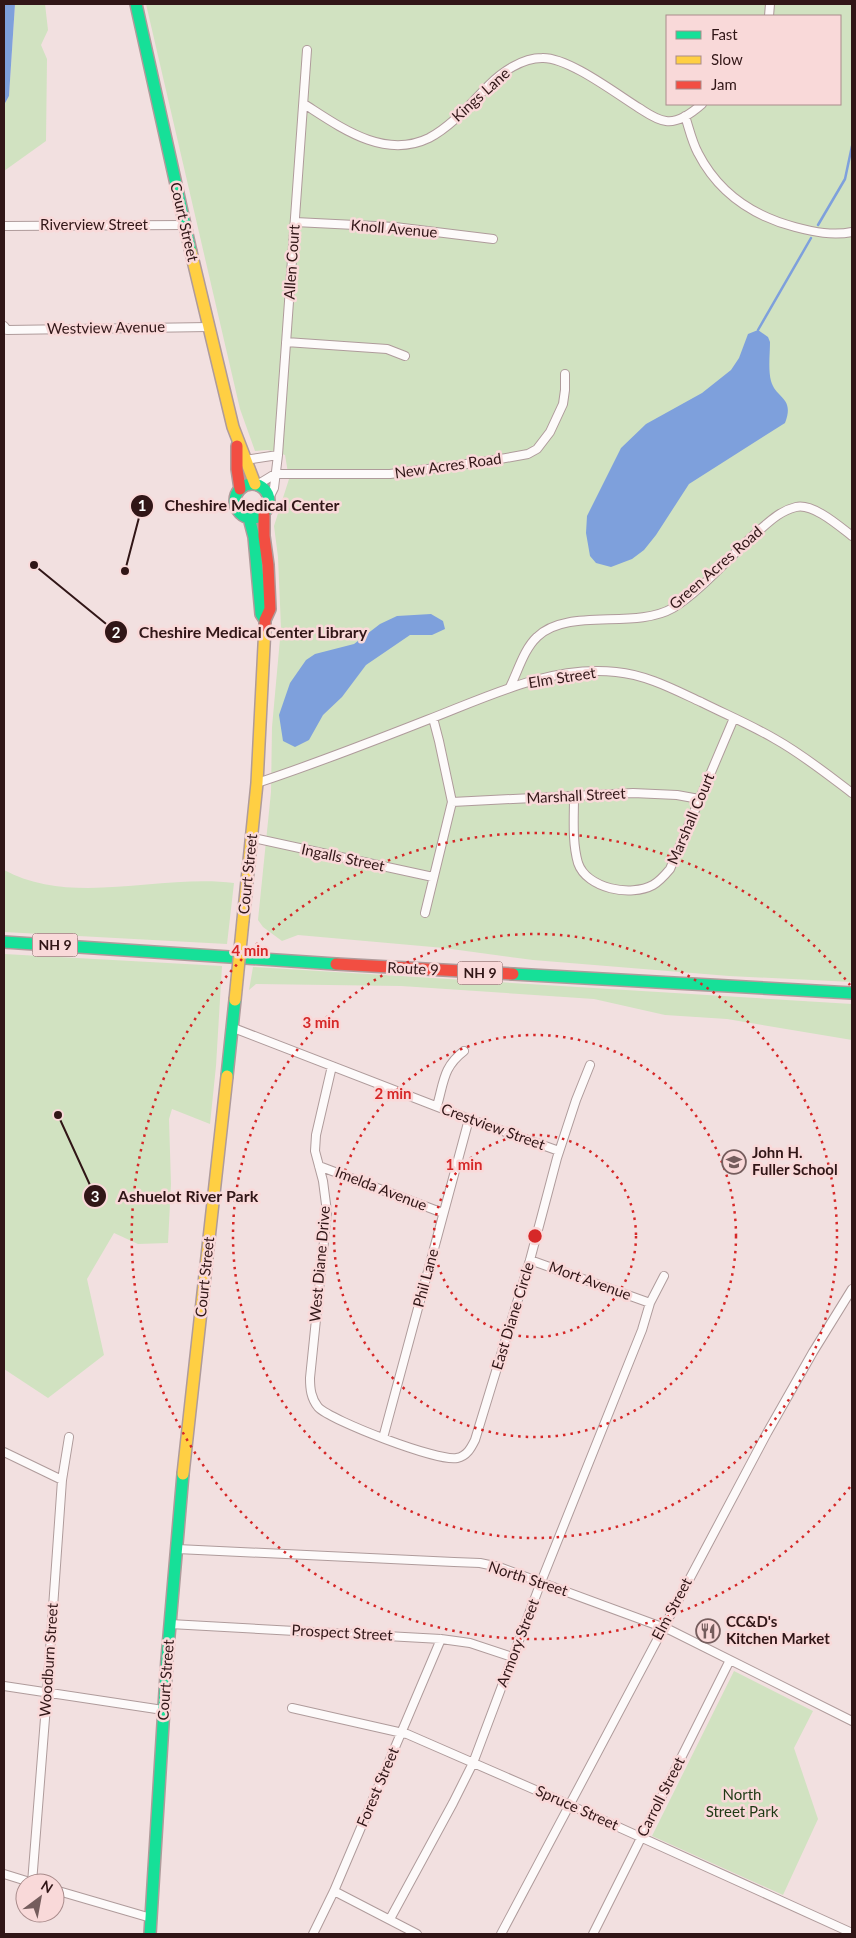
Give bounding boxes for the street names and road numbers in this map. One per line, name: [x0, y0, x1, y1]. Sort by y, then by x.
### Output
street label: Kings Lane: [448, 64, 513, 125]
street label: Court Street: [167, 180, 203, 264]
street label: Riverview Street: [40, 215, 149, 233]
street label: Knoll Avenue: [350, 215, 438, 241]
street label: Allen Court: [279, 223, 303, 300]
street label: Westview Avenue: [47, 317, 165, 337]
street label: New Acres Road: [393, 449, 502, 481]
street label: Green Acres Road: [665, 522, 766, 613]
street label: Elm Street: [527, 663, 597, 691]
street label: Marshall Court: [663, 770, 718, 867]
street label: Marshall Street: [526, 783, 627, 807]
street label: Court Street: [234, 832, 260, 915]
street label: Ingalls Street: [300, 839, 387, 875]
road number: NH 9: [32, 934, 78, 956]
street label: Route 9: [387, 958, 439, 978]
road number: NH 9: [458, 961, 502, 984]
street label: Crestview Street: [439, 1099, 548, 1153]
street label: Imelda Avenue: [333, 1162, 430, 1214]
street label: West Diane Drive: [305, 1205, 333, 1323]
street label: Court Street: [191, 1235, 217, 1318]
street label: Phil Lane: [409, 1246, 441, 1309]
street label: Mort Avenue: [547, 1257, 634, 1303]
street label: East Diane Circle: [487, 1260, 537, 1372]
street label: North Street: [486, 1557, 571, 1600]
street label: Elm Street: [647, 1574, 695, 1643]
street label: Armory Street: [492, 1596, 542, 1689]
street label: Woodburn Street: [35, 1602, 61, 1717]
street label: Prospect Street: [291, 1620, 394, 1644]
street label: Court Street: [153, 1638, 177, 1721]
street label: Forest Street: [352, 1744, 402, 1829]
street label: Carroll Street: [632, 1753, 688, 1839]
street label: Spruce Street: [533, 1781, 622, 1834]

